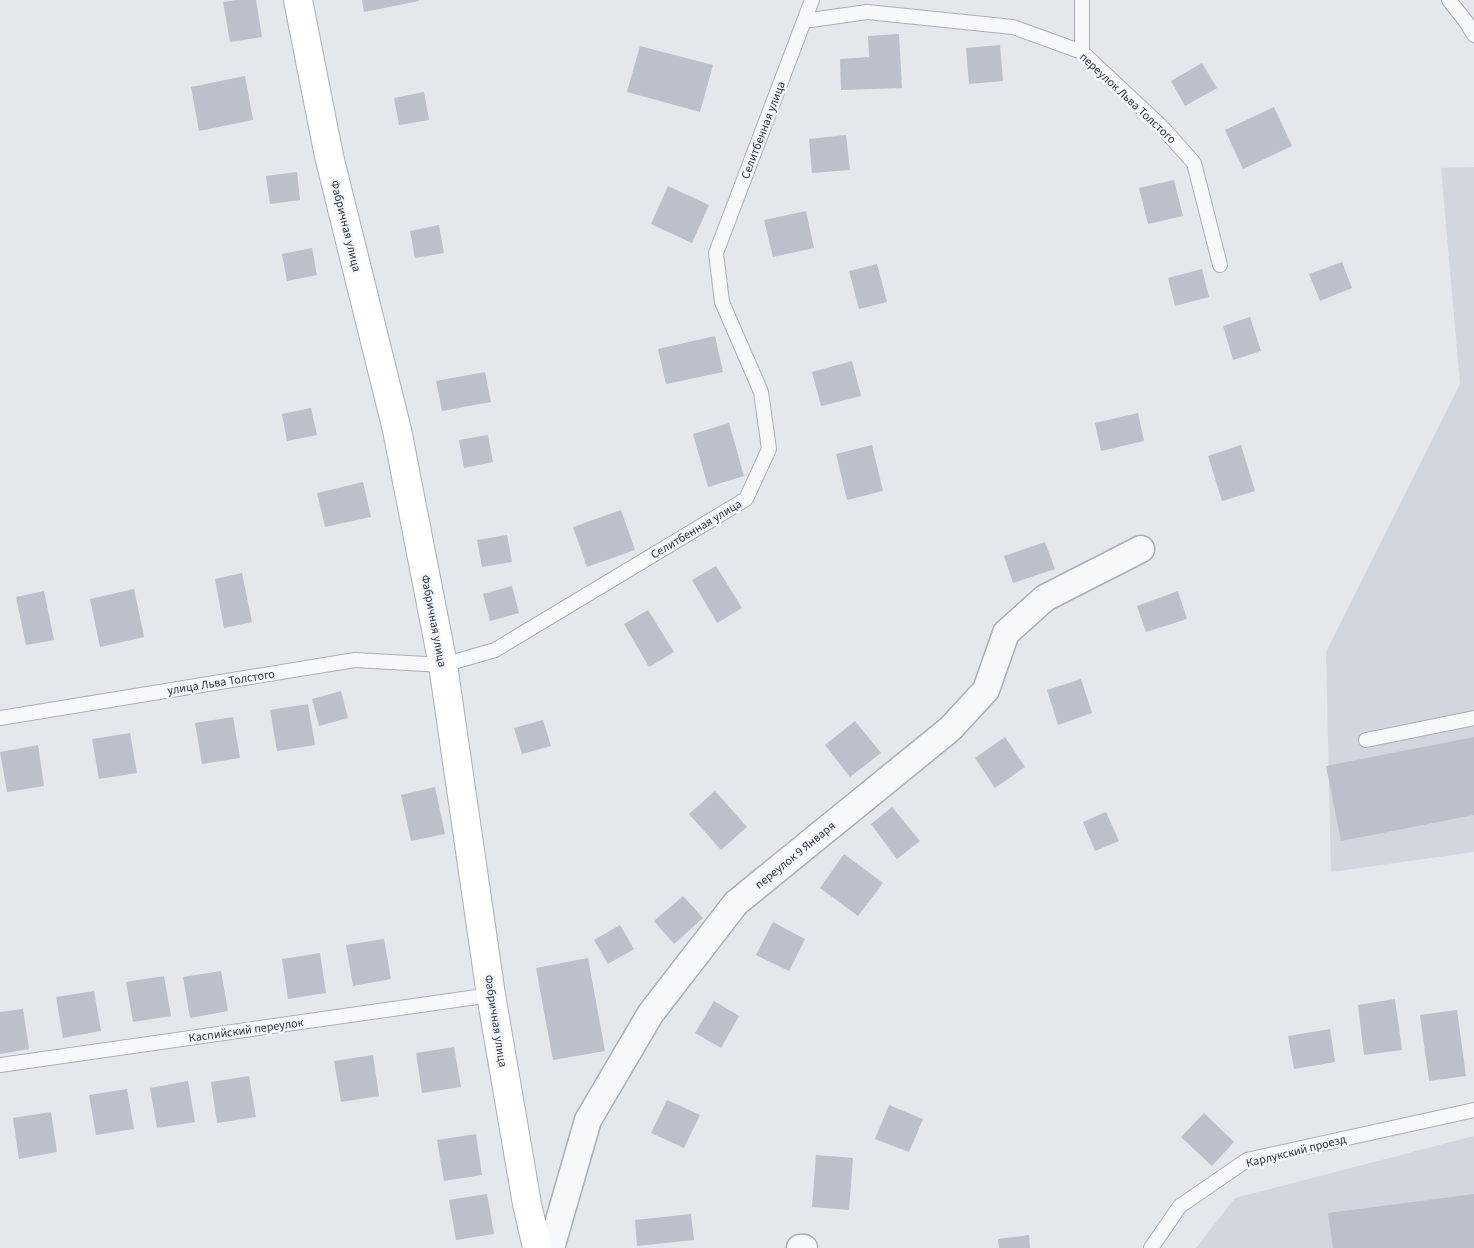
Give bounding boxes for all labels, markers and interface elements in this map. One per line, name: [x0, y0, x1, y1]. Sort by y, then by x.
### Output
street label: переулок Льва Толстого: [1076, 49, 1180, 148]
street label: Селитбенная улица: [737, 79, 790, 182]
street label: Фабричная улица: [326, 179, 365, 274]
street label: Селитбенная улица: [648, 495, 745, 563]
street label: Фабричная улица: [416, 574, 451, 669]
street label: улица Льва Толстого: [166, 666, 276, 699]
street label: переулок 9 Января: [751, 818, 839, 893]
street label: Фабричная улица: [480, 974, 511, 1069]
street label: Каспийский переулок: [188, 1014, 305, 1047]
street label: Карлукский проезд: [1244, 1131, 1348, 1172]

